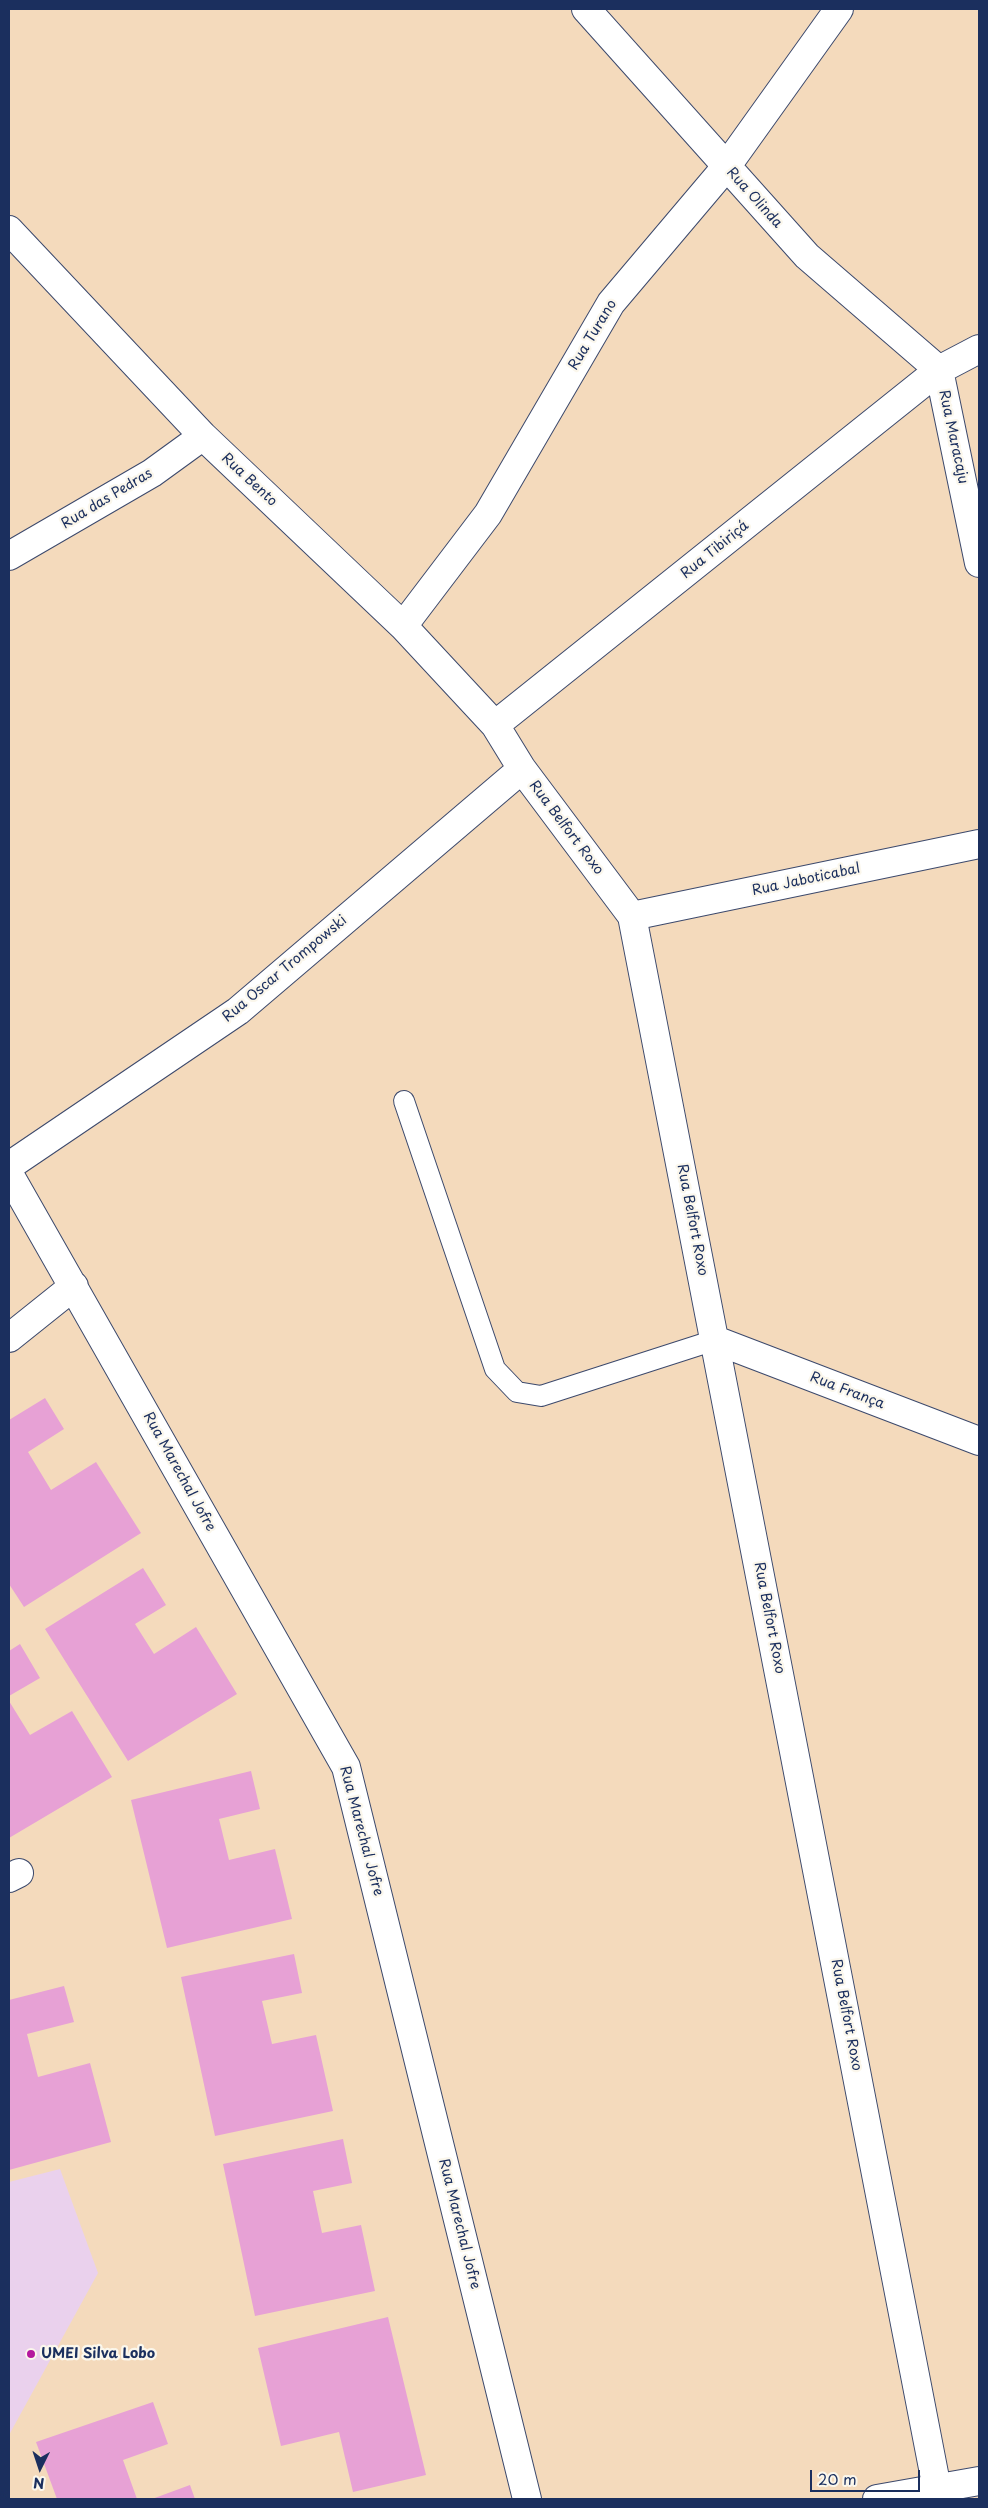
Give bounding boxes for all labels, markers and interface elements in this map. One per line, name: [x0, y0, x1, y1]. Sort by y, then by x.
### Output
street label: Rua Olinda: [723, 164, 785, 232]
street label: Rua Turano: [565, 297, 621, 373]
street label: Rua Maracaju: [935, 388, 971, 486]
street label: Rua Bento: [218, 450, 280, 510]
street label: Rua das Pedras: [58, 465, 156, 533]
street label: Rua Tibiriçá: [678, 518, 752, 582]
street label: Rua Belfort Roxo: [525, 778, 607, 878]
street label: Rua Jaboticabal: [750, 860, 862, 900]
street label: Rua Oscar Trompowski: [219, 912, 351, 1026]
street label: Rua Belfort Roxo: [673, 1163, 711, 1277]
street label: Rua França: [807, 1369, 887, 1413]
street label: Rua Marechal Jofre: [139, 1409, 219, 1535]
street label: Rua Belfort Roxo: [750, 1561, 788, 1675]
street label: Rua Marechal Jofre: [336, 1764, 386, 1898]
street label: Rua Belfort Roxo: [827, 1958, 865, 2072]
street label: Rua Marechal Jofre: [435, 2157, 483, 2291]
place label: UMEI Silva Lobo: [41, 2346, 155, 2362]
marker: UMEI Silva Lobo: [25, 2348, 37, 2360]
north arrow: [15, 2443, 65, 2493]
scale bar: [813, 2460, 923, 2492]
text: 20 m: [818, 2467, 857, 2490]
text: N: [33, 2473, 45, 2494]

